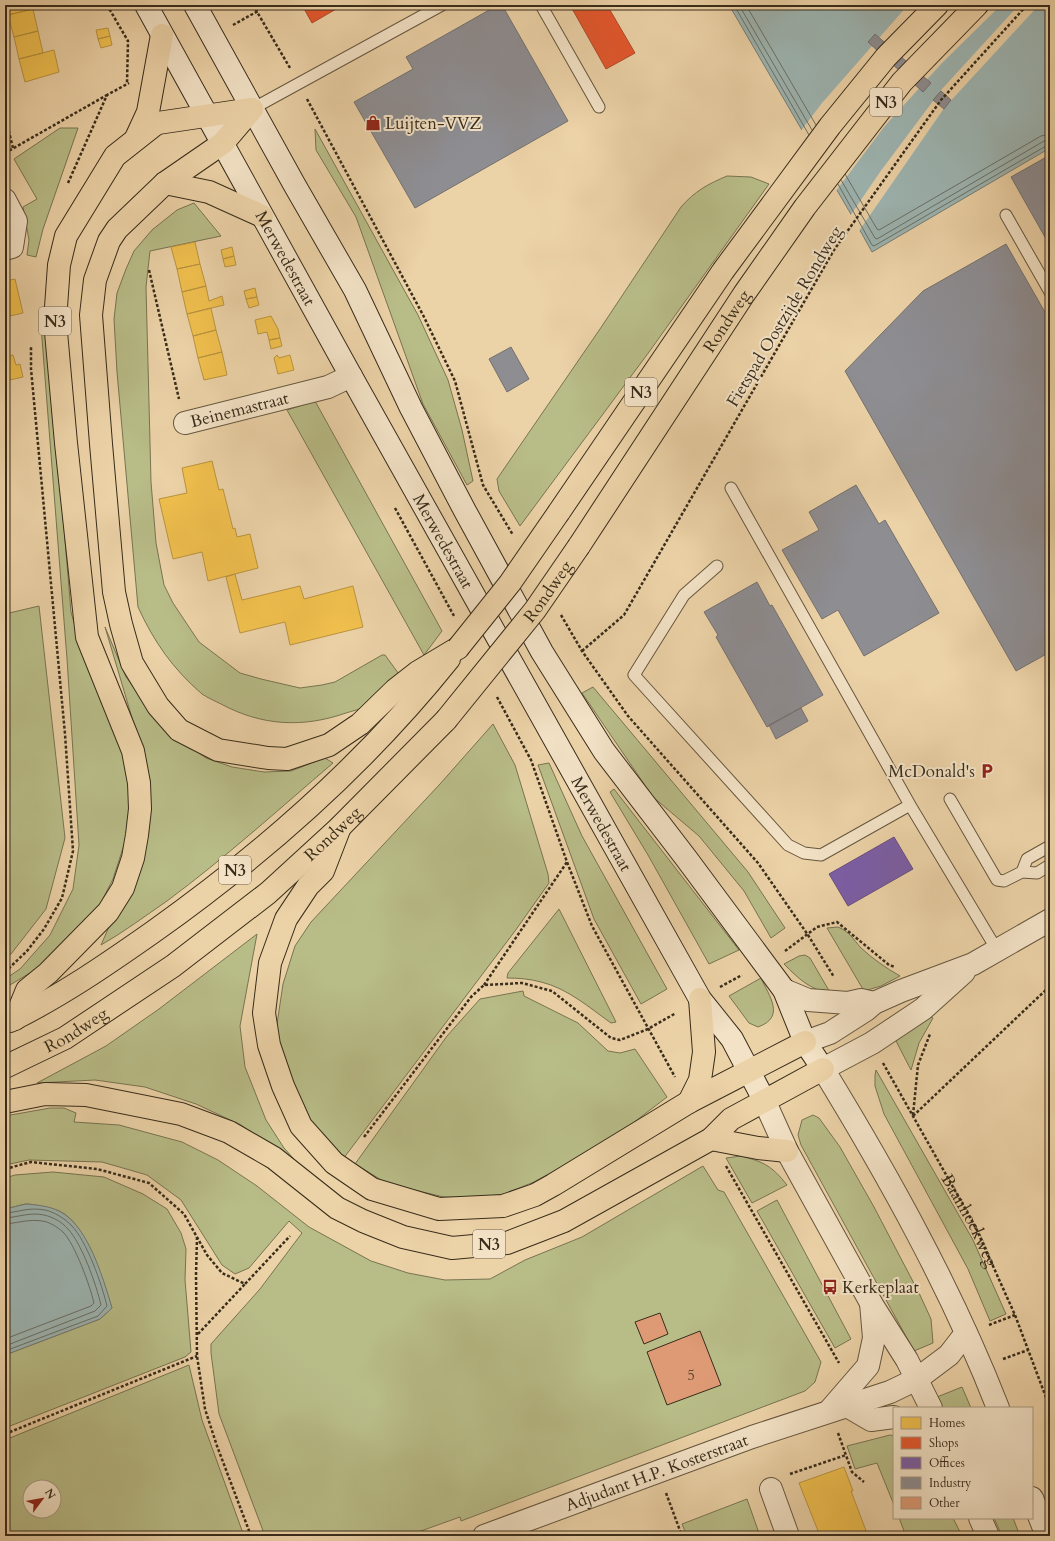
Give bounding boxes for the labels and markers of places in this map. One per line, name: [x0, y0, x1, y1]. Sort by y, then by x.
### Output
place label: Luijten-VVZ: [385, 112, 482, 135]
shop icon: Luijten-VVZ: [364, 114, 382, 132]
place label: McDonald's: [888, 760, 975, 783]
parking icon: McDonald's: [978, 762, 996, 780]
place label: Kerkeplaat: [842, 1276, 919, 1299]
bus stop icon: Kerkeplaat: [821, 1278, 839, 1296]

